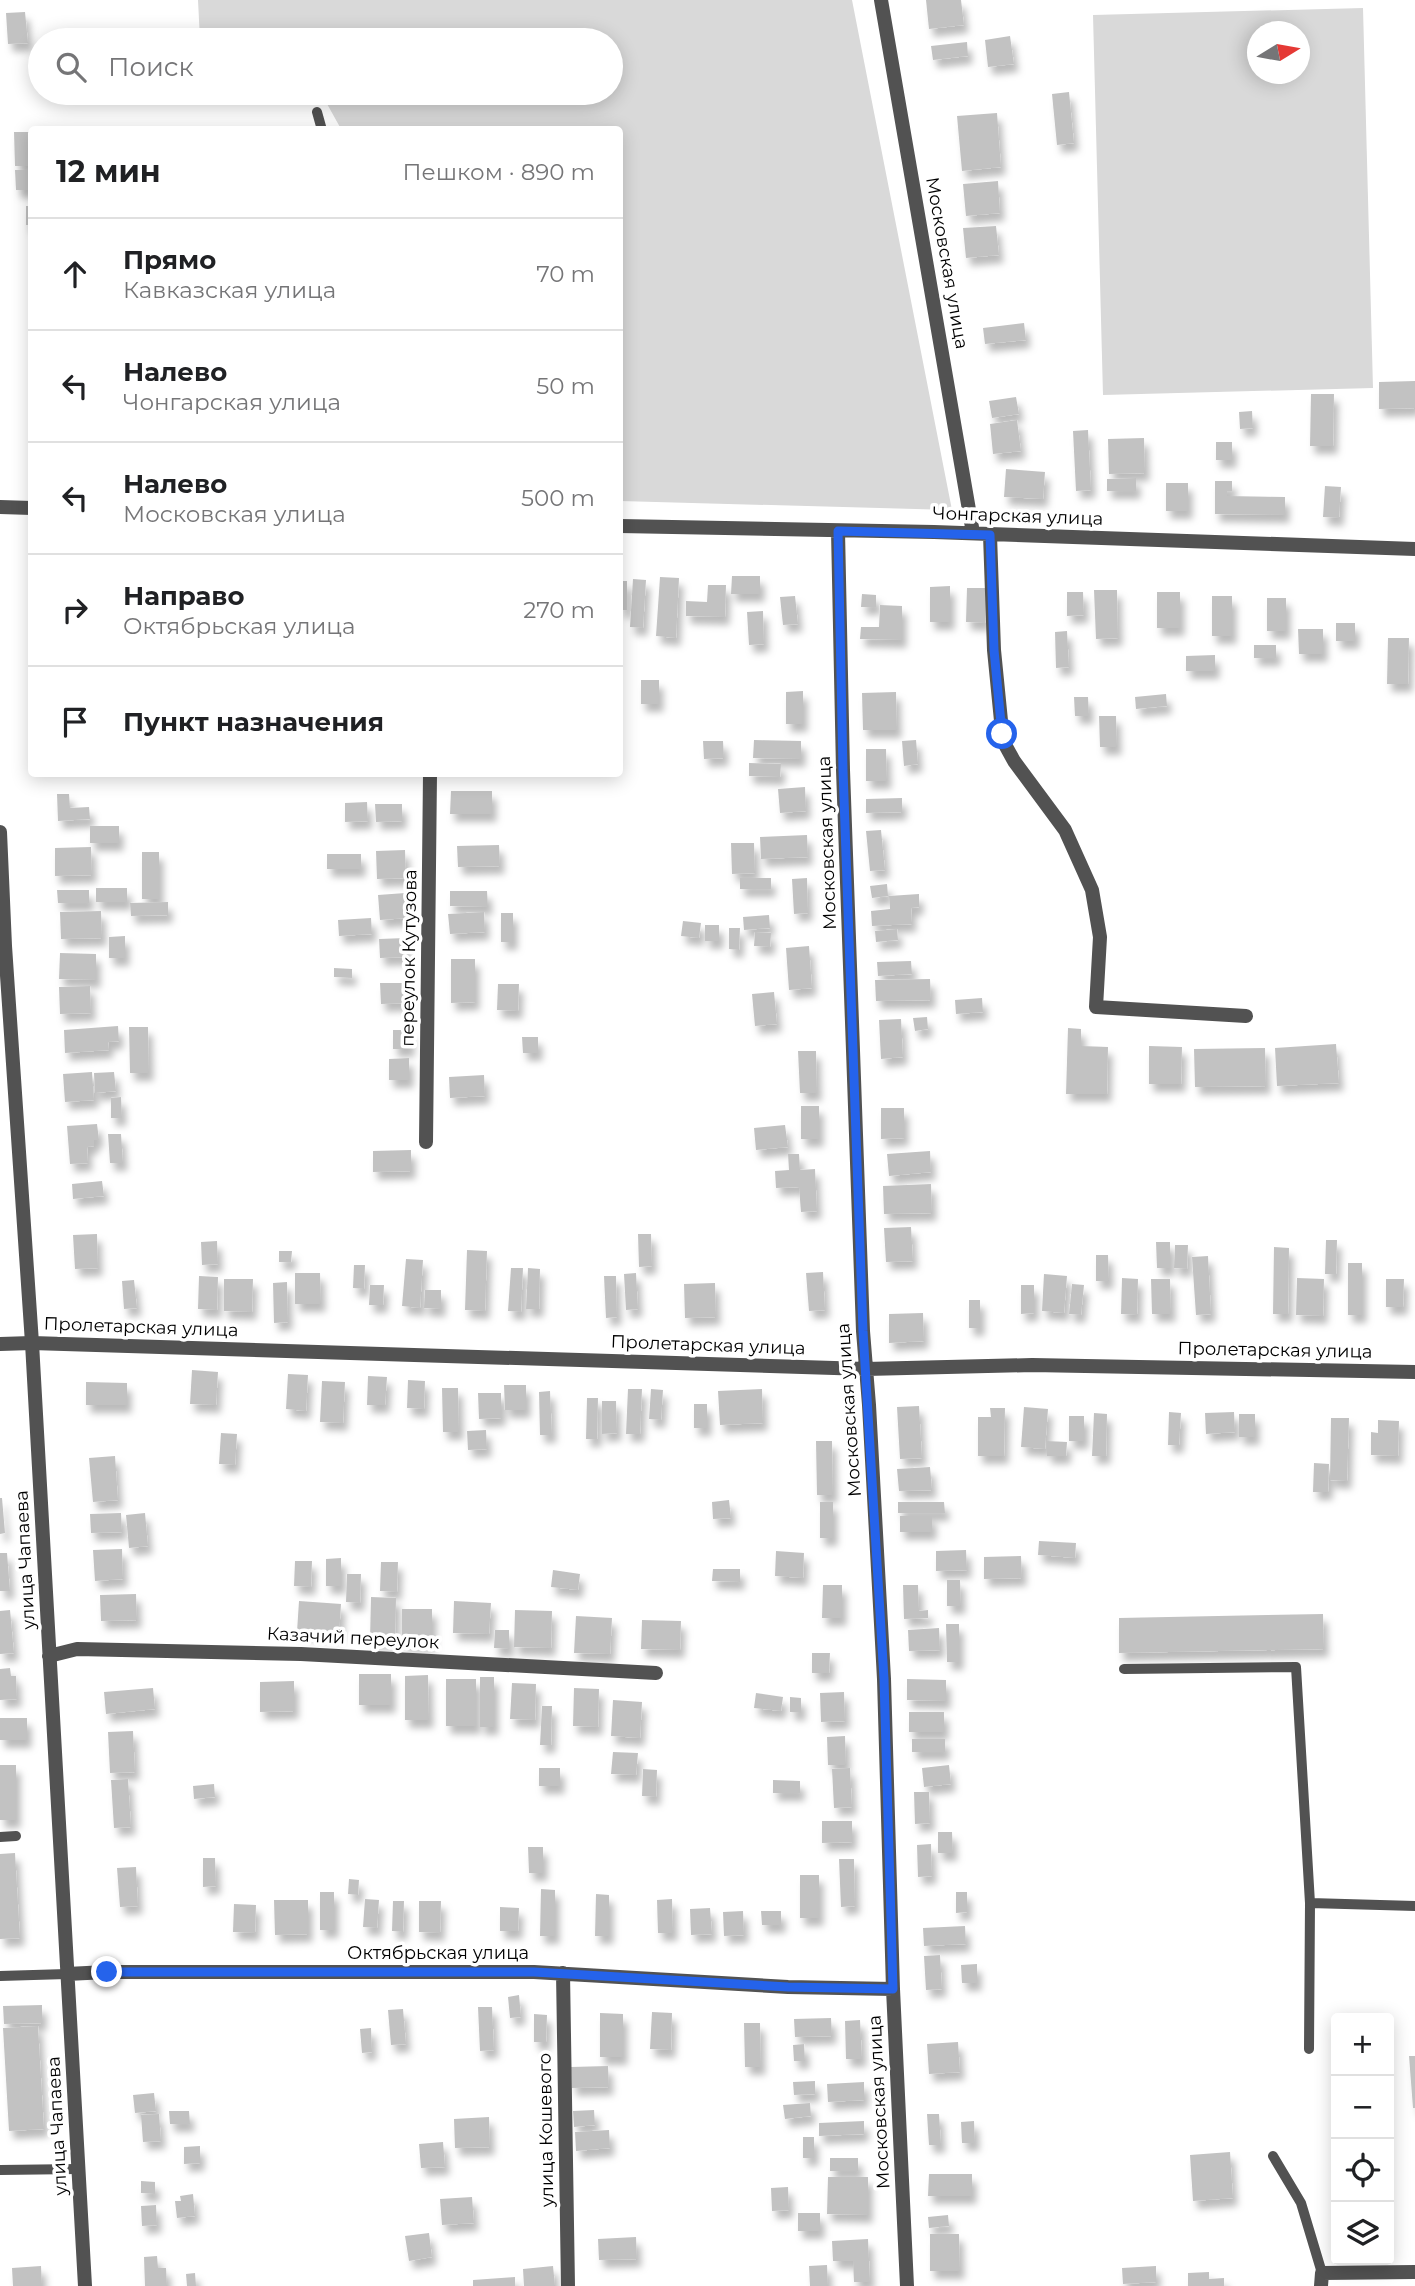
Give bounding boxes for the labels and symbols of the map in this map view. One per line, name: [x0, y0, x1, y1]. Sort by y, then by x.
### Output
north arrow: [1247, 21, 1310, 84]
street label: Московская улица: [921, 175, 973, 351]
street label: Чонгарская улица: [932, 502, 1104, 530]
route start: [986, 718, 1017, 749]
street label: Московская улица: [813, 756, 841, 930]
street label: переулок Кутузова: [396, 869, 422, 1047]
street label: Пролетарская улица: [43, 1313, 239, 1341]
street label: Московская улица: [832, 1322, 866, 1498]
street label: Пролетарская улица: [610, 1331, 806, 1359]
street label: Пролетарская улица: [1177, 1337, 1373, 1363]
street label: улица Чапаева: [10, 1490, 40, 1631]
street label: Казачий переулок: [266, 1622, 440, 1654]
street label: Октябрьская улица: [347, 1942, 529, 1964]
route end: [91, 1956, 122, 1987]
street label: Московская улица: [863, 2014, 895, 2190]
street label: улица Кошевого: [534, 2053, 558, 2208]
street label: улица Чапаева: [42, 2056, 72, 2197]

